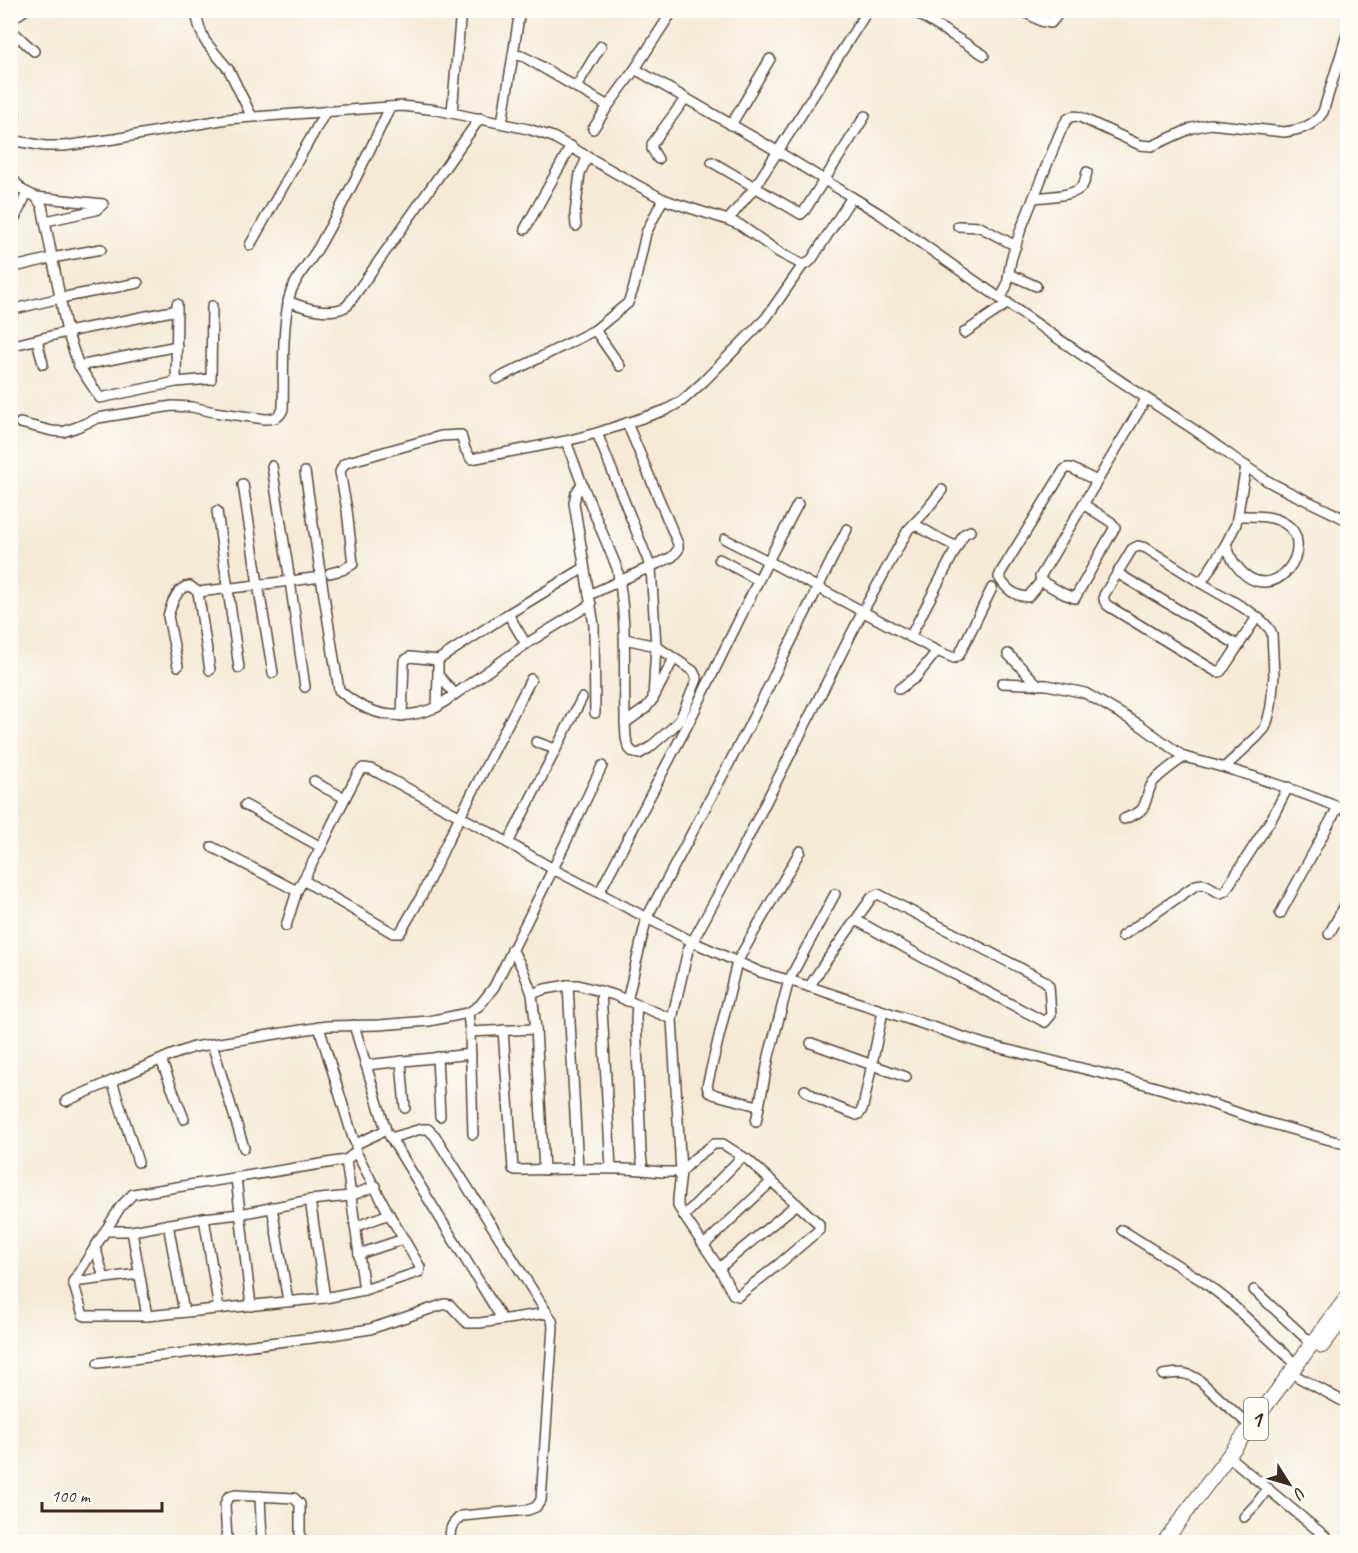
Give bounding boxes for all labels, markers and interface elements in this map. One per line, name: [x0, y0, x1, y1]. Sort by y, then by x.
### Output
road number: 1: [1244, 1398, 1268, 1440]
north arrow: [1259, 1454, 1319, 1514]
scale bar: [42, 1475, 162, 1513]
text: U: [1288, 1483, 1310, 1504]
text: 100 m: [51, 1485, 92, 1507]

